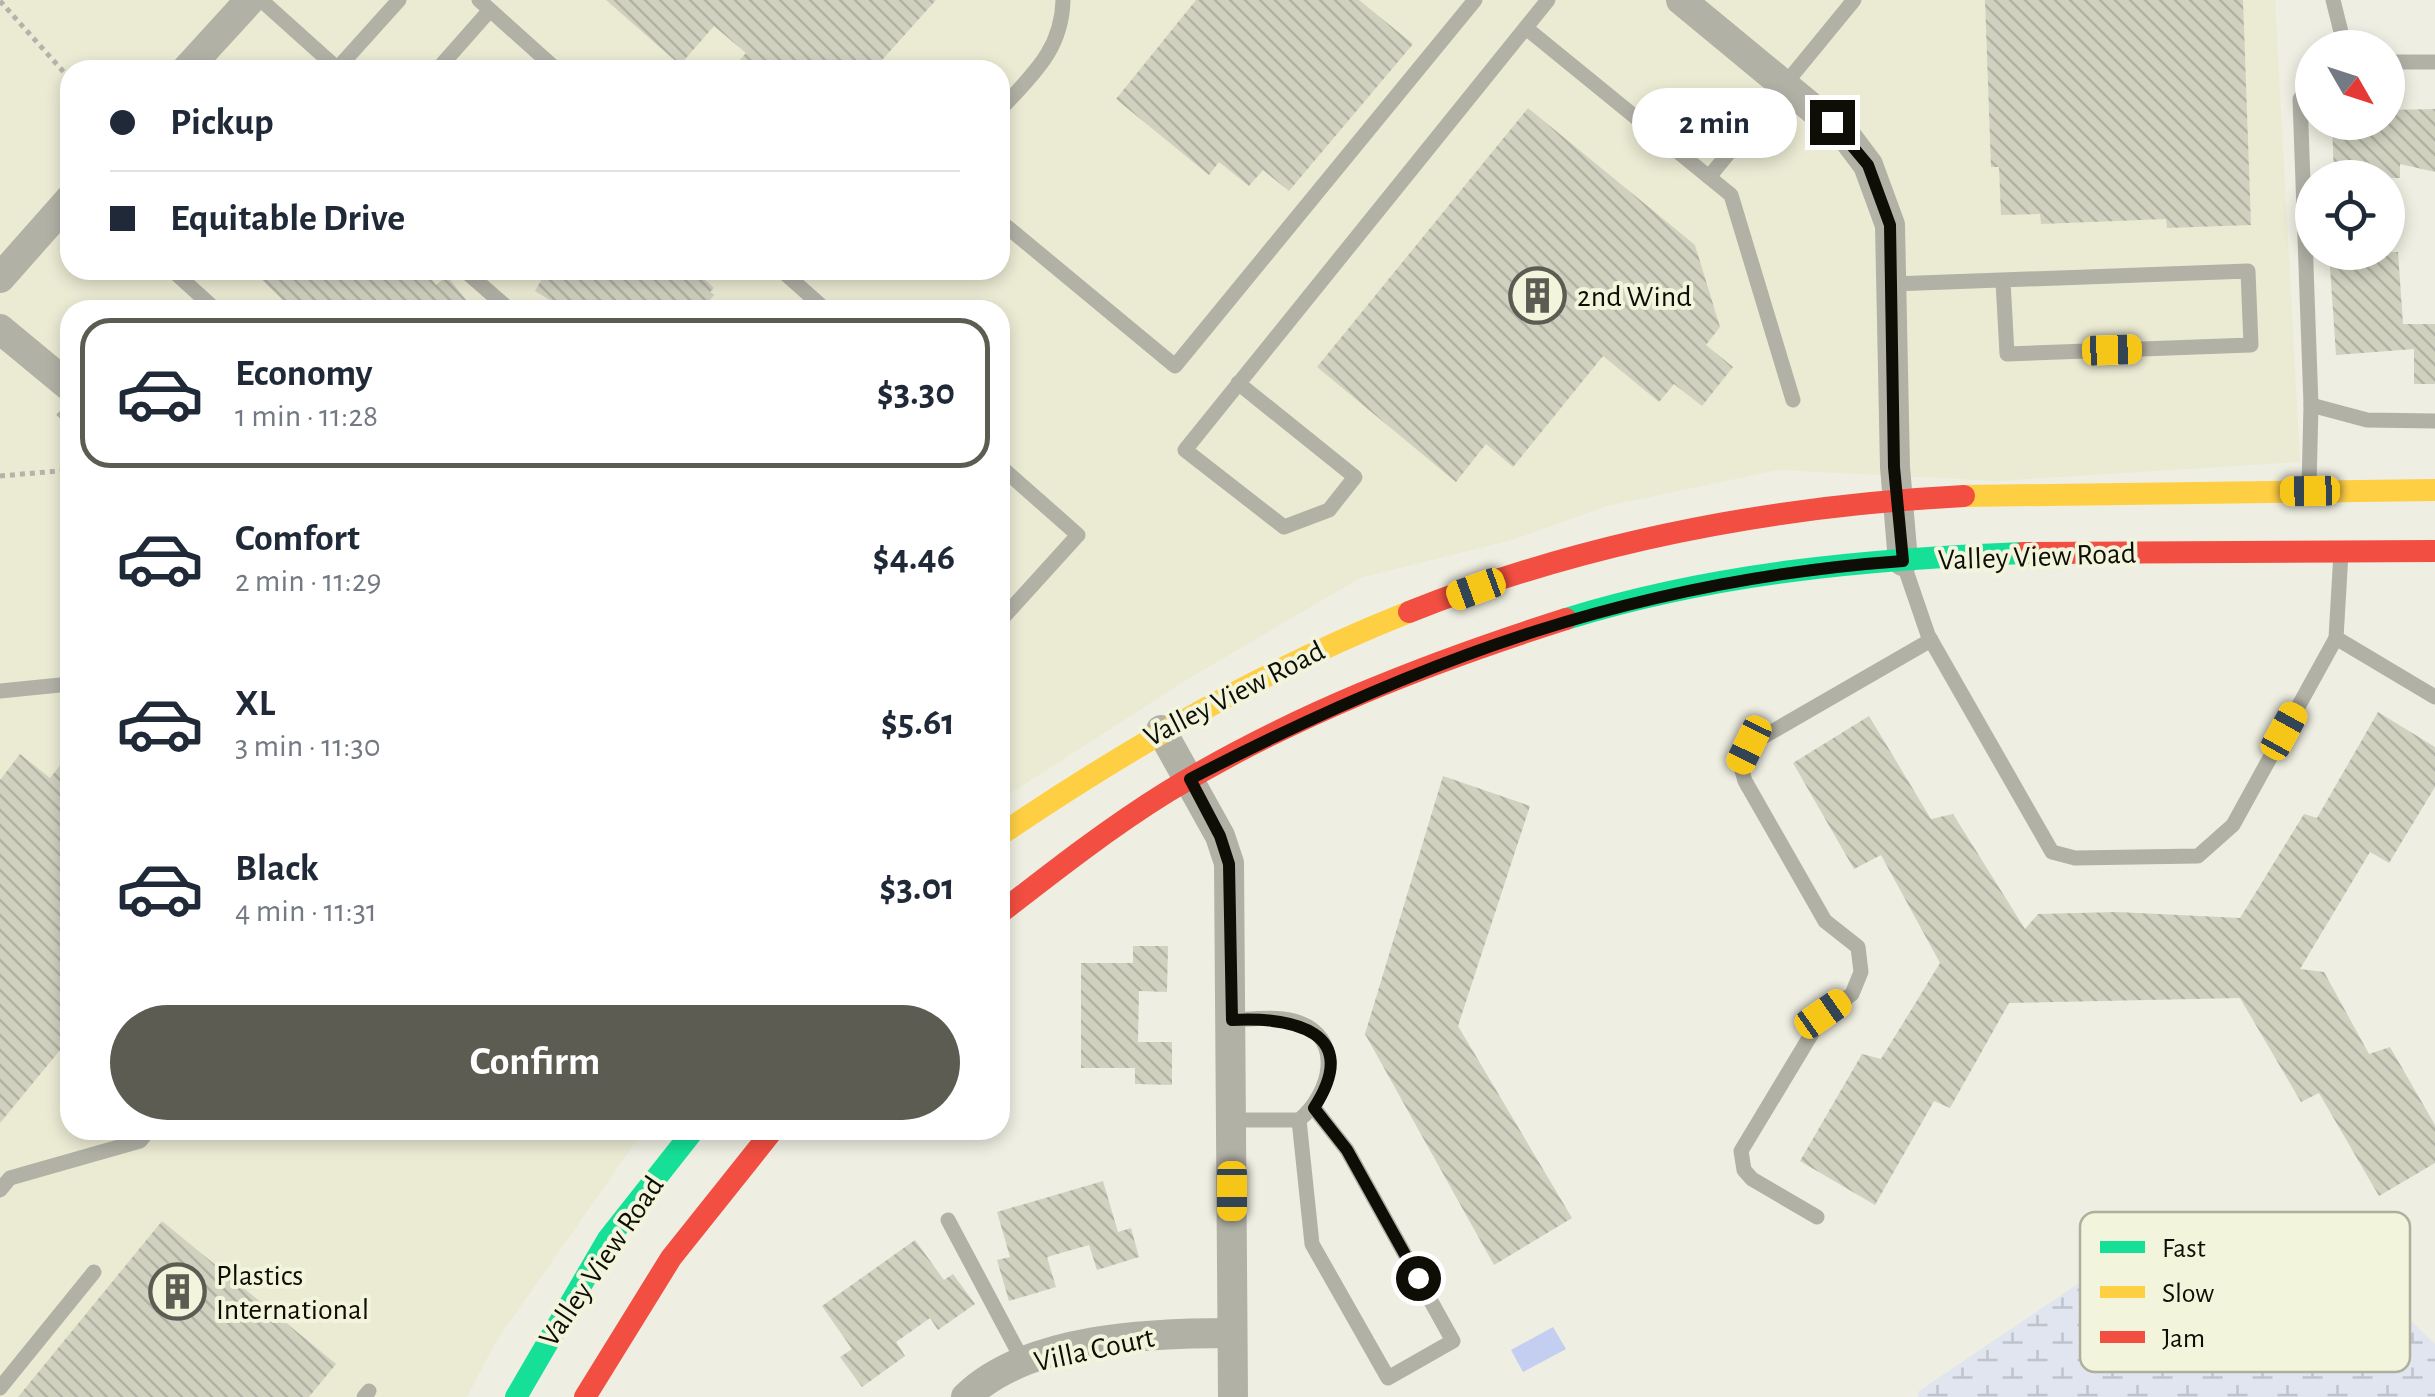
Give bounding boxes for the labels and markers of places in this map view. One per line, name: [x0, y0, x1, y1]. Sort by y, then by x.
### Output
building icon: 2nd Wind: [1508, 266, 1568, 326]
place label: 2nd Wind: [1577, 282, 1692, 312]
place label: Plastics International: [216, 1261, 369, 1325]
building icon: Plastics International: [147, 1262, 207, 1322]

